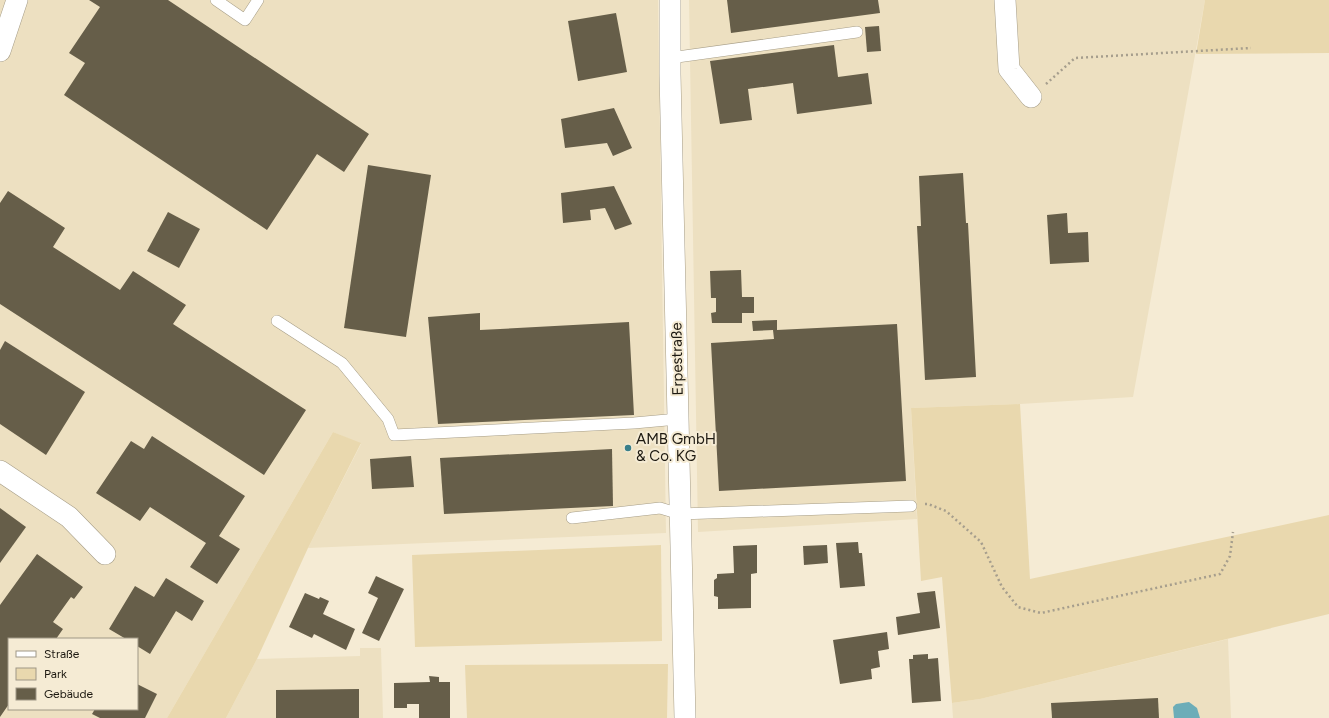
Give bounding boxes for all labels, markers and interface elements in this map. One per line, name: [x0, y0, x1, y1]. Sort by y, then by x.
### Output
street label: Erpestraße: [667, 322, 687, 396]
place label: AMB GmbH & Co. KG: [636, 430, 716, 465]
marker: AMB GmbH & Co. KG: [623, 443, 633, 453]
legend: [8, 638, 138, 710]
text: Straße: [44, 647, 80, 661]
text: Park: [44, 667, 67, 681]
text: Gebäude: [44, 687, 94, 701]

